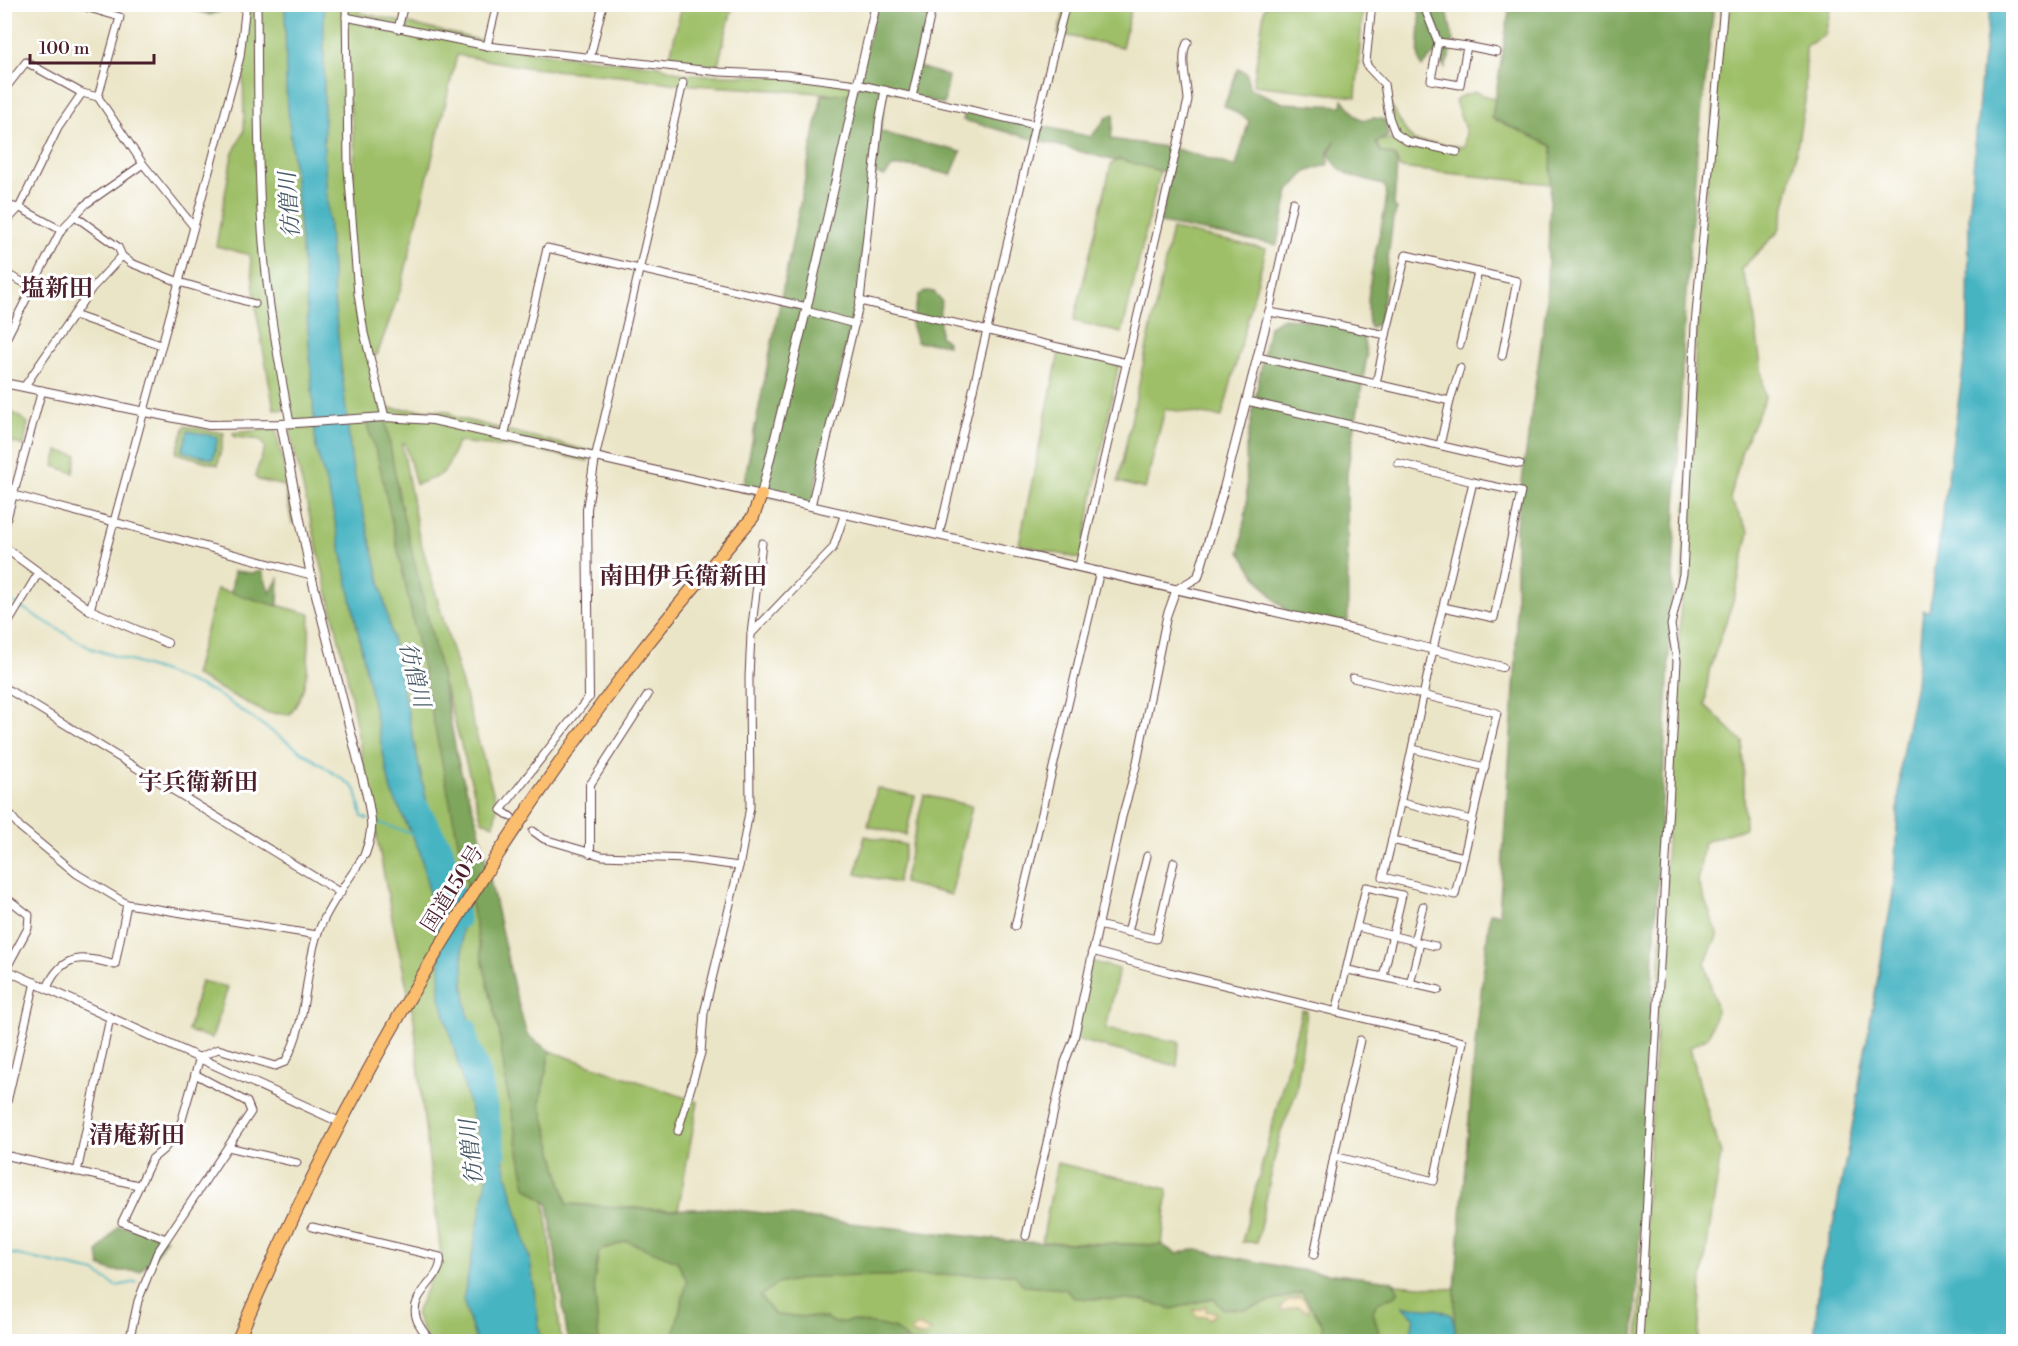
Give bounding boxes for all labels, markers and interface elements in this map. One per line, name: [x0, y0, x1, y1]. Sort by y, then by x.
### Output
scale bar: [30, 27, 154, 65]
text: 100 m: [39, 37, 90, 60]
water label: 彷僧川: [274, 169, 306, 239]
district label: 塩新田: [21, 274, 93, 304]
district label: 南田伊兵衛新田: [599, 562, 767, 592]
water label: 彷僧川: [393, 640, 436, 712]
district label: 宇兵衛新田: [138, 768, 258, 798]
street label: 国道150号: [416, 841, 490, 937]
water label: 彷僧川: [455, 1116, 489, 1186]
district label: 清庵新田: [89, 1121, 185, 1151]

